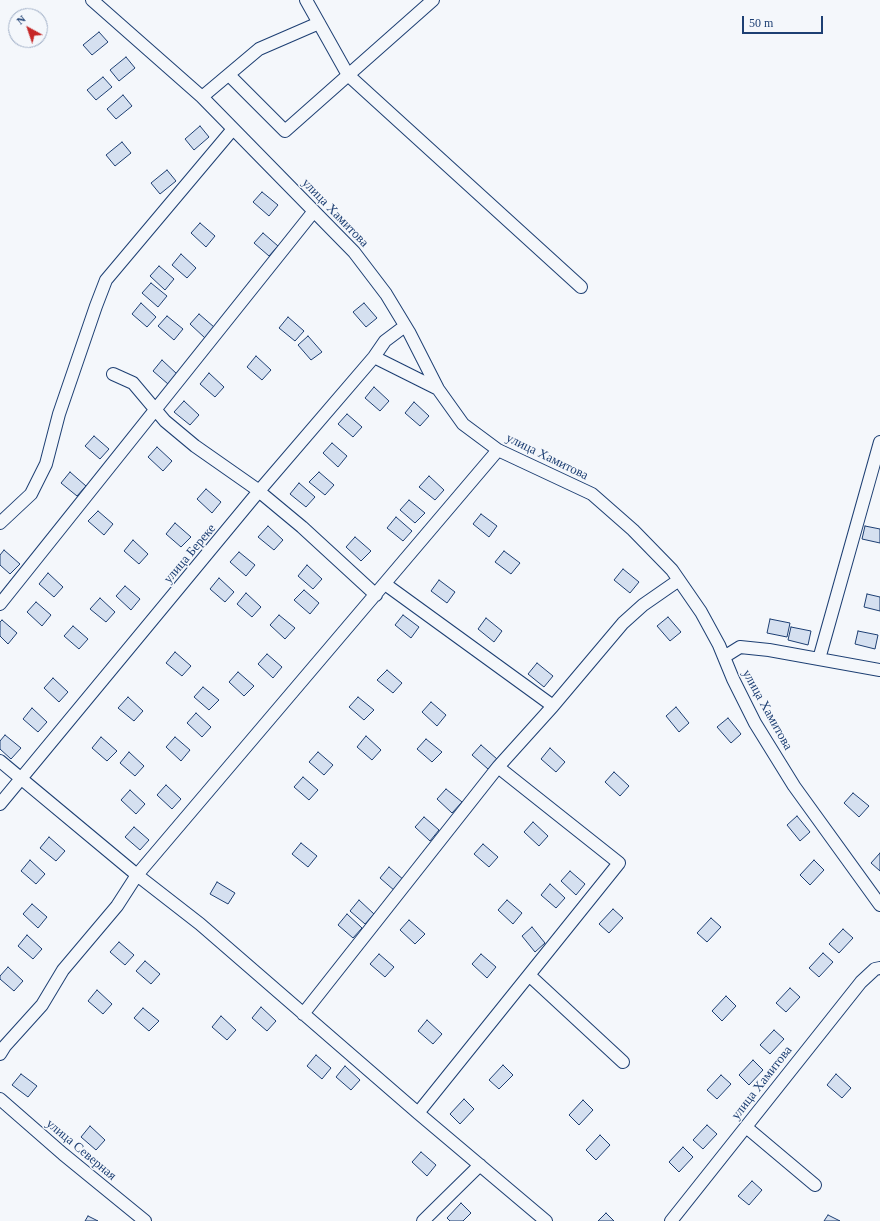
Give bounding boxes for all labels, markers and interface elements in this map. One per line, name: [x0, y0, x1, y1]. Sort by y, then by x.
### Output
north arrow: [8, 8, 48, 48]
scale bar: [744, 8, 825, 34]
text: N: [14, 12, 28, 27]
text: 50 m: [749, 16, 773, 30]
street label: улица Хамитова: [298, 175, 372, 251]
street label: улица Хамитова: [503, 430, 591, 484]
street label: улица Береке: [161, 521, 219, 587]
street label: улица Хамитова: [738, 667, 796, 753]
street label: улица Хамитова: [728, 1043, 796, 1123]
street label: улица Северная: [43, 1116, 119, 1184]

